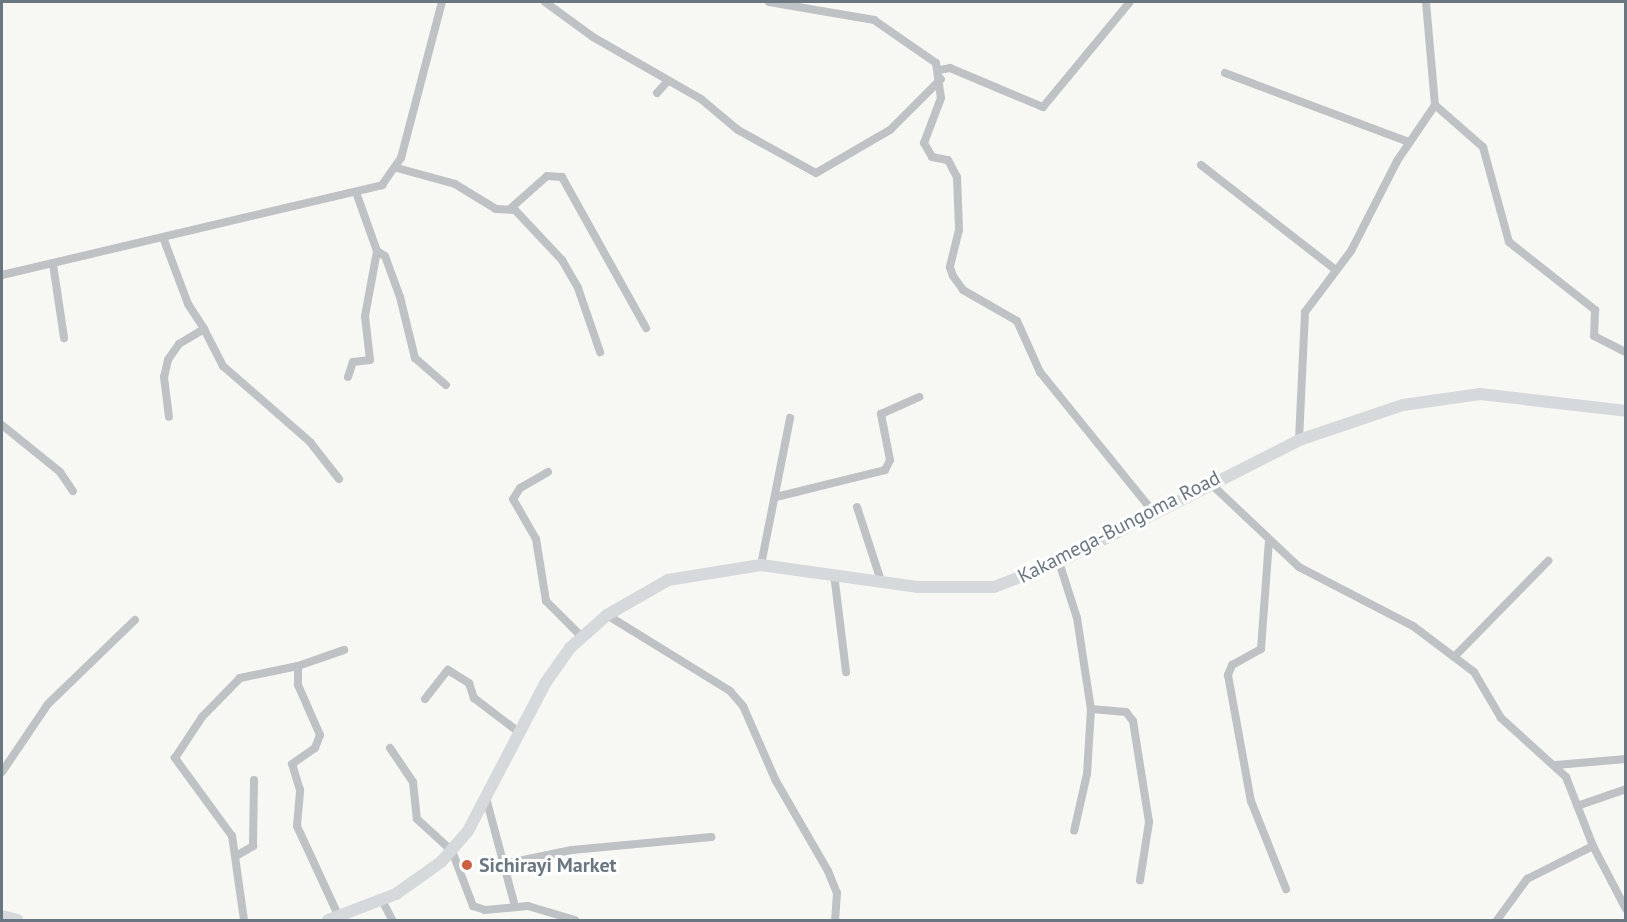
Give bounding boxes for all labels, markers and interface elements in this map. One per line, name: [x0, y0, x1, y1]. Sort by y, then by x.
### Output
street label: Kakamega-Bungoma Road: [1014, 466, 1224, 588]
place label: Sichirayi Market: [479, 853, 617, 877]
marker: Sichirayi Market: [460, 858, 474, 872]

